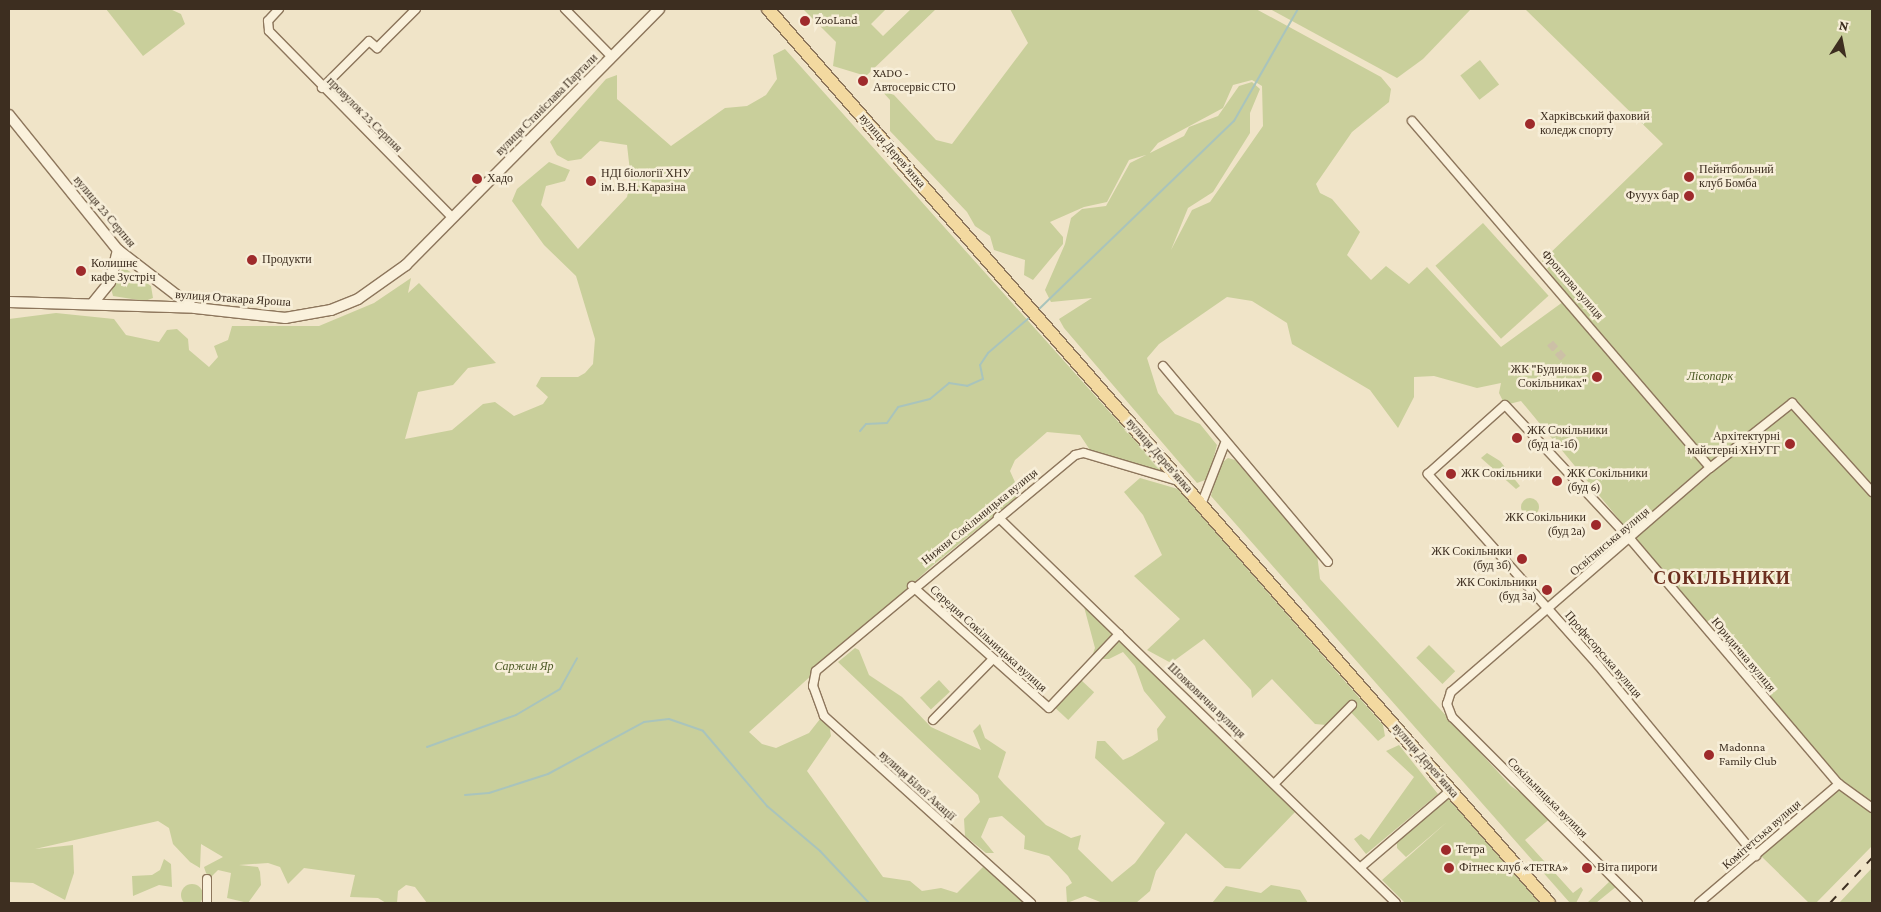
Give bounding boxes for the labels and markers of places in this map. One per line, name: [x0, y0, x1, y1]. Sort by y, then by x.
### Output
place label: ZooLand: [815, 14, 857, 28]
marker: ZooLand: [799, 15, 811, 27]
place label: XADO - Автосервіс СТО: [873, 67, 956, 95]
marker: XADO - Автосервіс СТО: [857, 75, 869, 87]
place label: Харківський фаховий коледж спорту: [1540, 110, 1650, 138]
marker: Харківський фаховий коледж спорту: [1524, 118, 1536, 130]
place label: Пейнтбольний клуб Бомба: [1699, 163, 1774, 191]
place label: НДІ біології ХНУ ім. В.Н. Каразіна: [601, 167, 691, 195]
marker: Пейнтбольний клуб Бомба: [1683, 171, 1695, 183]
place label: Хадо: [487, 172, 513, 186]
marker: Хадо: [471, 173, 483, 185]
marker: НДІ біології ХНУ ім. В.Н. Каразіна: [585, 175, 597, 187]
place label: Фууух бар: [1626, 189, 1679, 203]
marker: Фууух бар: [1683, 190, 1695, 202]
place label: Продукти: [262, 253, 312, 267]
marker: Продукти: [246, 254, 258, 266]
place label: Колишнє кафе Зустріч: [91, 257, 155, 285]
marker: Колишнє кафе Зустріч: [75, 265, 87, 277]
place label: ЖК "Будинок в Сокільниках": [1511, 363, 1587, 391]
marker: ЖК "Будинок в Сокільниках": [1591, 371, 1603, 383]
place label: ЖК Сокільники (буд 1а-1б): [1527, 424, 1608, 452]
place label: Архітектурні майстерні ХНУГГ: [1687, 430, 1780, 458]
marker: ЖК Сокільники (буд 1а-1б): [1511, 432, 1523, 444]
marker: Архітектурні майстерні ХНУГГ: [1784, 438, 1796, 450]
place label: ЖК Сокільники: [1461, 467, 1542, 481]
place label: ЖК Сокільники (буд 6): [1567, 467, 1648, 495]
marker: ЖК Сокільники: [1445, 468, 1457, 480]
marker: ЖК Сокільники (буд 6): [1551, 475, 1563, 487]
place label: ЖК Сокільники (буд 2а): [1505, 511, 1586, 539]
marker: ЖК Сокільники (буд 2а): [1590, 519, 1602, 531]
place label: ЖК Сокільники (буд 3б): [1431, 545, 1512, 573]
marker: ЖК Сокільники (буд 3б): [1516, 553, 1528, 565]
place label: ЖК Сокільники (буд 3а): [1456, 576, 1537, 604]
marker: ЖК Сокільники (буд 3а): [1541, 584, 1553, 596]
place label: Madonna Family Club: [1719, 741, 1777, 769]
marker: Madonna Family Club: [1703, 749, 1715, 761]
place label: Тетра: [1456, 843, 1485, 857]
marker: Тетра: [1440, 844, 1452, 856]
place label: Фітнес клуб «TETRA»: [1459, 861, 1568, 875]
place label: Віта пироги: [1597, 861, 1657, 875]
marker: Фітнес клуб «TETRA»: [1443, 862, 1455, 874]
marker: Віта пироги: [1581, 862, 1593, 874]

